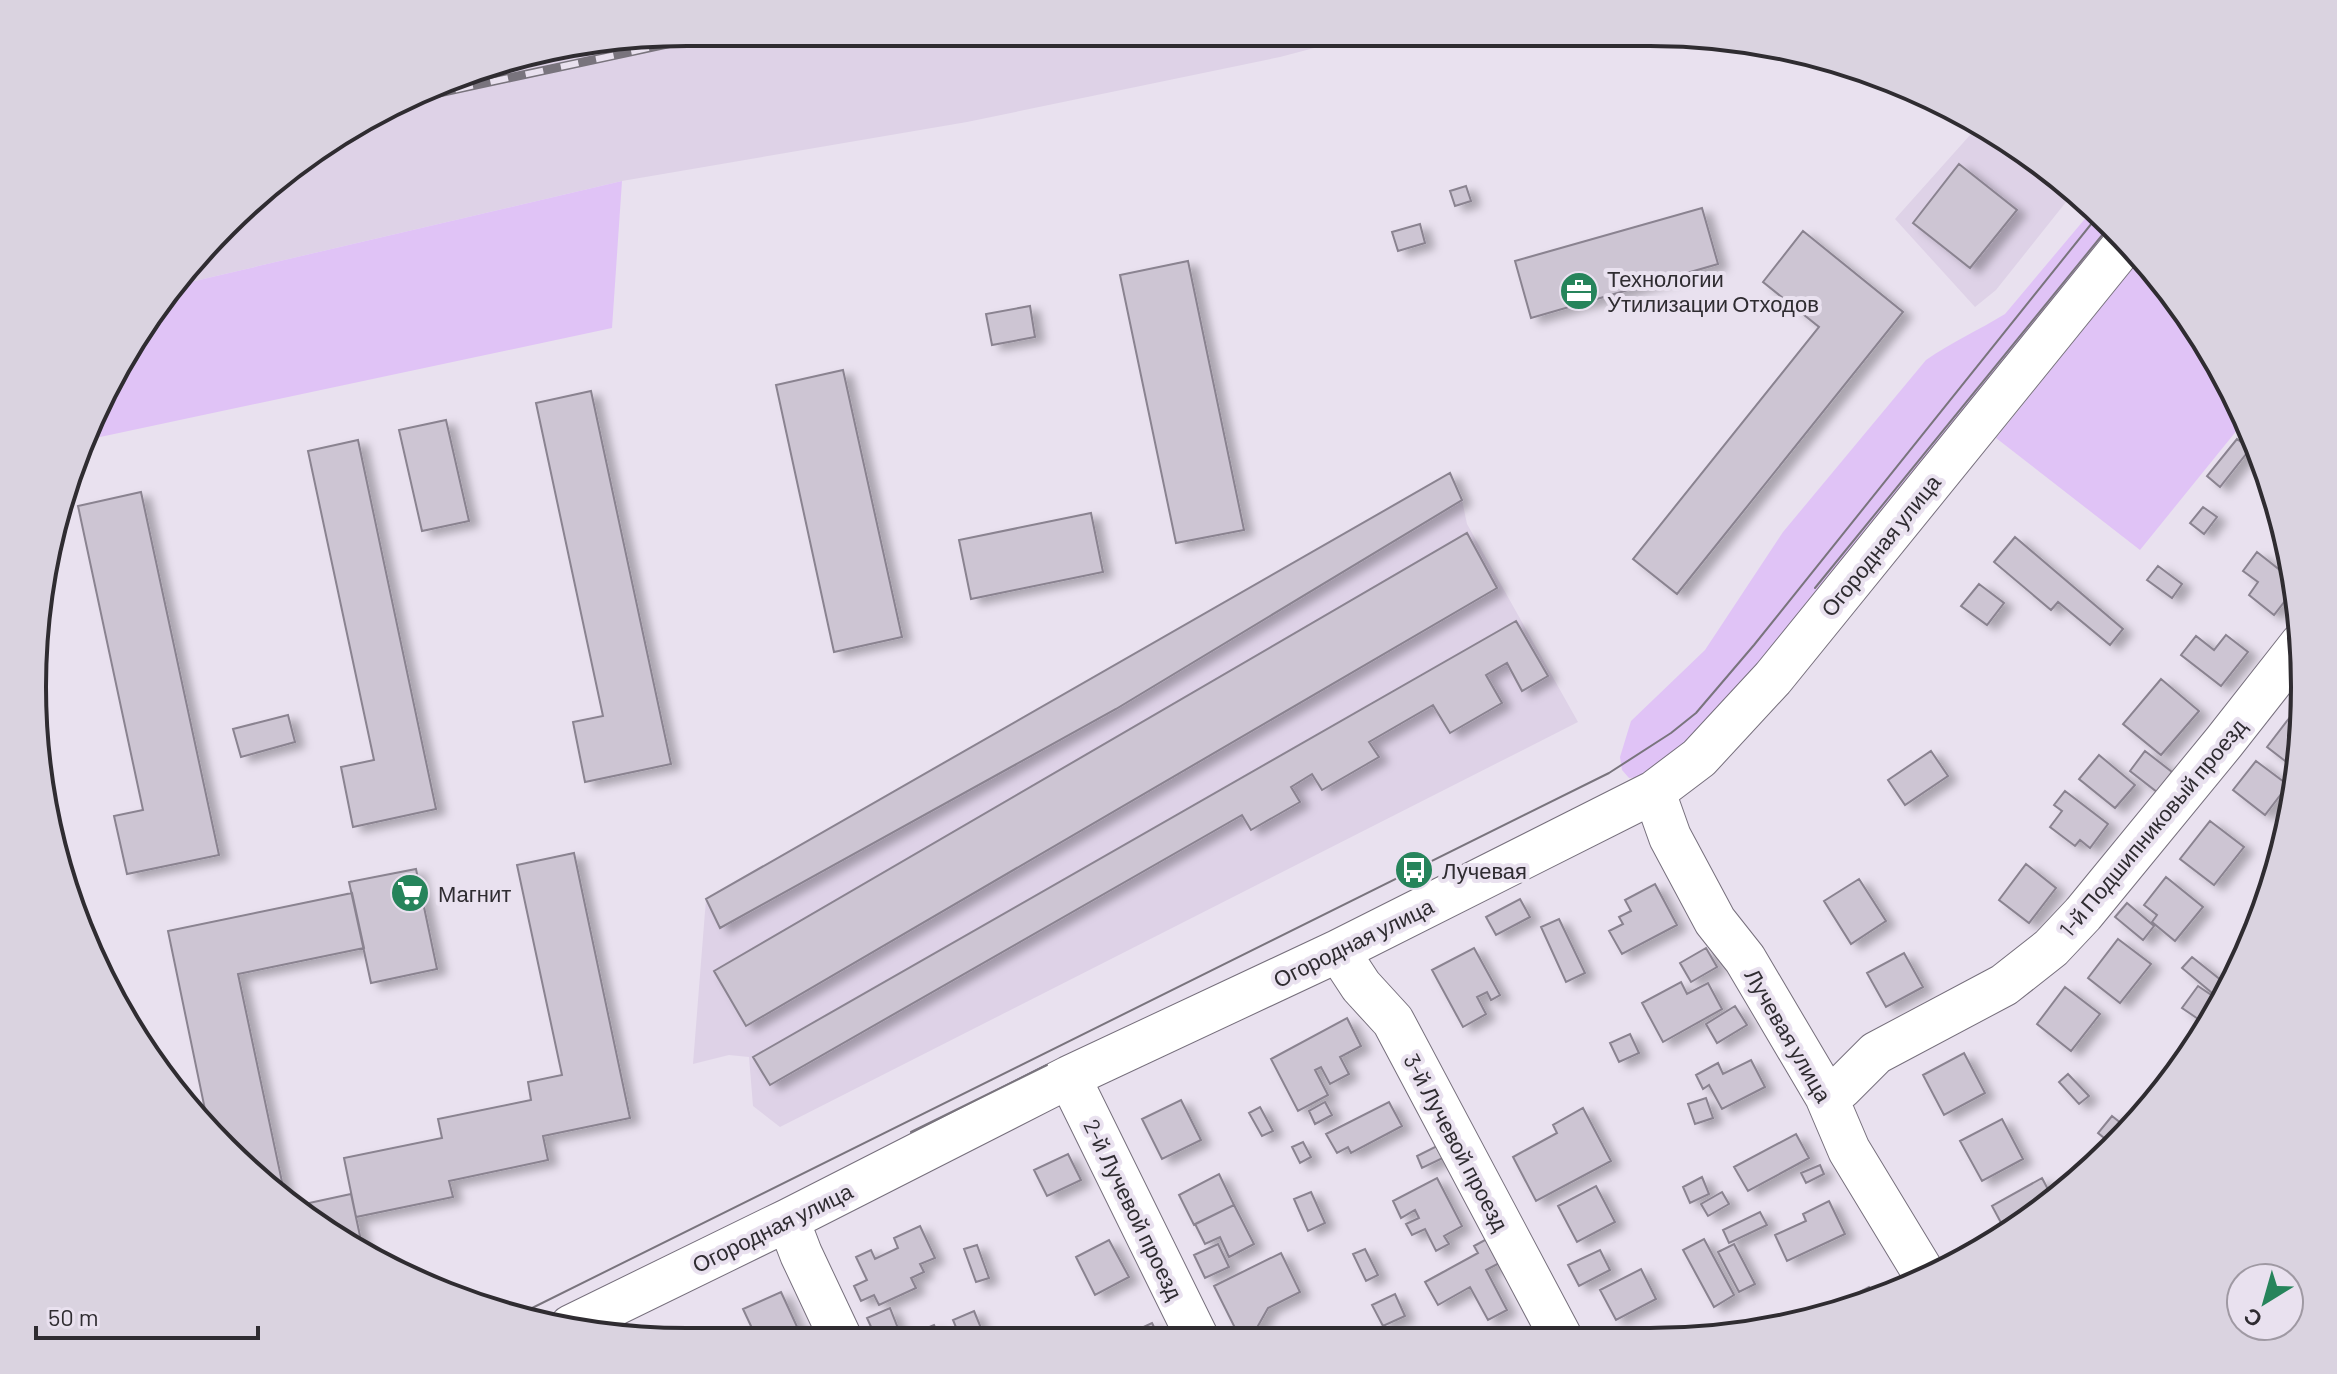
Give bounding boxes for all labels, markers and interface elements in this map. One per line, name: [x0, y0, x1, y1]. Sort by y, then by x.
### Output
place label: Технологии Утилизации Отходов: [1607, 265, 1819, 317]
office icon: Технологии Утилизации Отходов: [1558, 270, 1600, 312]
street label: Огородная улица: [1815, 468, 1946, 622]
street label: 1-й Подшипниковый проезд: [2053, 713, 2252, 942]
bus stop icon: Лучевая: [1393, 849, 1435, 891]
place label: Лучевая: [1442, 857, 1527, 884]
supermarket icon: Магнит: [389, 872, 431, 914]
place label: Магнит: [438, 880, 511, 906]
street label: Огородная улица: [1269, 892, 1438, 993]
street label: Лучевая улица: [1739, 964, 1838, 1108]
street label: 3-й Лучевой проезд: [1398, 1049, 1515, 1236]
street label: 2-й Лучевой проезд: [1078, 1115, 1189, 1304]
street label: Огородная улица: [688, 1177, 857, 1278]
north arrow: [2225, 1262, 2305, 1342]
scale bar: [36, 1290, 258, 1340]
text: 50 m: [48, 1302, 99, 1331]
text: С: [2238, 1304, 2267, 1334]

